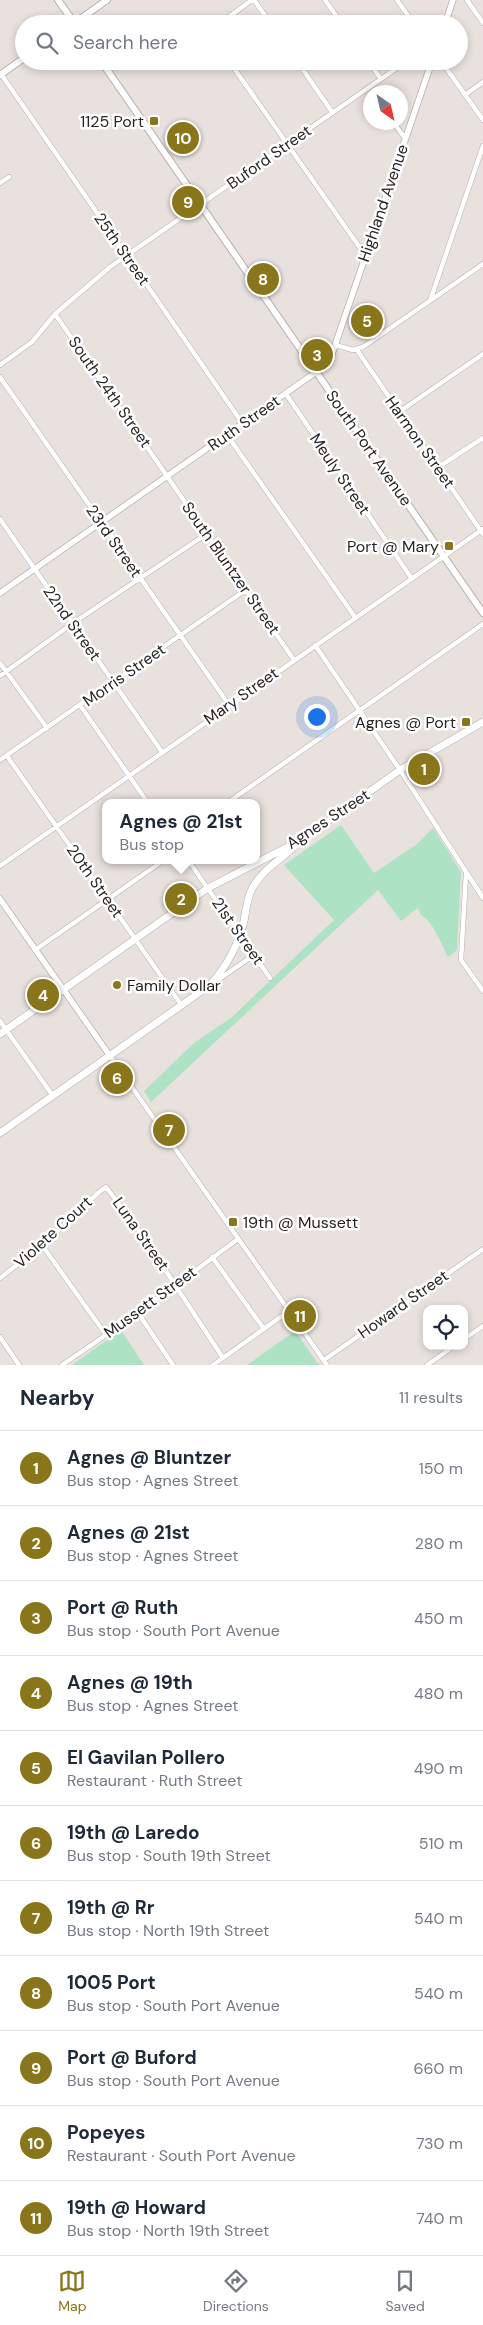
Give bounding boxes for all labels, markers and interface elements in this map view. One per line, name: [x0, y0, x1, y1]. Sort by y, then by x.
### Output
search box: [15, 15, 468, 70]
icon: search: [33, 29, 61, 57]
text: Search here: [73, 30, 178, 55]
north arrow: [363, 85, 408, 130]
place label: 1125 Port: [80, 111, 144, 132]
marker: 1125 Port: [148, 115, 160, 127]
pin: 10: [167, 119, 199, 157]
street label: Buford Street: [223, 120, 315, 194]
street label: Highland Avenue: [353, 141, 413, 265]
pin: 9: [172, 183, 204, 221]
street label: 25th Street: [89, 209, 155, 289]
pin: 8: [247, 260, 279, 298]
pin: 5: [351, 302, 383, 340]
street label: South 24th Street: [64, 332, 156, 452]
pin: 3: [301, 336, 333, 374]
street label: South Port Avenue: [321, 386, 417, 510]
street label: Ruth Street: [204, 390, 284, 456]
street label: Harmon Street: [380, 392, 460, 492]
street label: Meuly Street: [305, 429, 375, 519]
street label: South Bluntzer Street: [177, 497, 285, 639]
street label: 23rd Street: [81, 501, 147, 581]
place label: Port @ Mary: [347, 536, 439, 557]
marker: Port @ Mary: [443, 540, 455, 552]
street label: 22nd Street: [38, 581, 106, 665]
street label: Morris Street: [79, 639, 169, 711]
street label: Mary Street: [200, 663, 282, 729]
your location: [304, 704, 330, 730]
place label: Agnes @ Port: [355, 712, 456, 733]
marker: Agnes @ Port: [460, 716, 472, 728]
pin: 1: [408, 750, 440, 788]
street label: Agnes Street: [282, 784, 374, 854]
popup: [102, 799, 260, 864]
text: Agnes @ 21st: [120, 809, 242, 834]
text: Bus stop: [120, 834, 184, 855]
street label: 20th Street: [62, 840, 128, 922]
pin: 2: [165, 880, 197, 918]
street label: 21st Street: [207, 893, 269, 969]
place label: Family Dollar: [127, 975, 221, 996]
pin: 4: [27, 976, 59, 1014]
marker: Family Dollar: [111, 979, 123, 991]
pin: 6: [101, 1059, 133, 1097]
pin: 7: [153, 1111, 185, 1149]
street label: Violete Court: [10, 1191, 96, 1273]
street label: Luna Street: [108, 1193, 174, 1275]
place label: 19th @ Mussett: [243, 1212, 358, 1233]
marker: 19th @ Mussett: [227, 1216, 239, 1228]
street label: Mussett Street: [99, 1261, 201, 1343]
street label: Howard Street: [354, 1265, 452, 1343]
pin: 11: [284, 1297, 316, 1335]
map controls: [423, 1305, 468, 1350]
button: locate: [423, 1305, 468, 1350]
text: Nearby: [20, 1384, 94, 1412]
text: 11 results: [399, 1387, 463, 1408]
text: Agnes @ Bluntzer: [67, 1445, 231, 1470]
text: 1: [33, 1458, 39, 1479]
text: 150 m: [419, 1458, 463, 1479]
text: Bus stop · Agnes Street: [67, 1470, 238, 1491]
text: Agnes @ 21st: [67, 1520, 190, 1545]
text: 2: [31, 1533, 41, 1554]
text: 280 m: [415, 1533, 463, 1554]
text: Bus stop · Agnes Street: [67, 1545, 238, 1566]
text: Port @ Ruth: [67, 1595, 178, 1620]
text: 3: [31, 1608, 41, 1629]
text: 450 m: [414, 1608, 463, 1629]
text: Bus stop · South Port Avenue: [67, 1620, 280, 1641]
text: Agnes @ 19th: [67, 1670, 193, 1695]
text: 4: [31, 1683, 41, 1704]
text: 480 m: [414, 1683, 463, 1704]
text: Bus stop · Agnes Street: [67, 1695, 238, 1716]
text: El Gavilan Pollero: [67, 1745, 225, 1770]
text: 5: [31, 1758, 41, 1779]
text: 490 m: [414, 1758, 463, 1779]
text: Restaurant · Ruth Street: [67, 1770, 242, 1791]
text: 19th @ Laredo: [67, 1820, 200, 1845]
text: 6: [31, 1833, 41, 1854]
text: 510 m: [419, 1833, 463, 1854]
text: Bus stop · South 19th Street: [67, 1845, 271, 1866]
text: 19th @ Rr: [67, 1895, 155, 1920]
text: 7: [32, 1908, 40, 1929]
text: 540 m: [414, 1908, 463, 1929]
text: Bus stop · North 19th Street: [67, 1920, 269, 1941]
text: 1005 Port: [67, 1970, 156, 1995]
text: 8: [31, 1983, 41, 2004]
text: 540 m: [414, 1983, 463, 2004]
text: Bus stop · South Port Avenue: [67, 1995, 280, 2016]
text: Port @ Buford: [67, 2045, 197, 2070]
text: 9: [31, 2058, 41, 2079]
text: 660 m: [413, 2058, 463, 2079]
text: Bus stop · South Port Avenue: [67, 2070, 280, 2091]
text: Popeyes: [67, 2120, 145, 2145]
text: 10: [27, 2133, 45, 2154]
text: 730 m: [416, 2133, 463, 2154]
text: Restaurant · South Port Avenue: [67, 2145, 295, 2166]
text: 19th @ Howard: [67, 2195, 206, 2220]
text: 11: [30, 2208, 42, 2229]
text: 740 m: [416, 2208, 463, 2229]
text: Bus stop · North 19th Street: [67, 2220, 269, 2241]
tab: Map: [58, 2267, 86, 2315]
tab: Directions: [203, 2267, 269, 2315]
tab: Saved: [385, 2267, 425, 2315]

